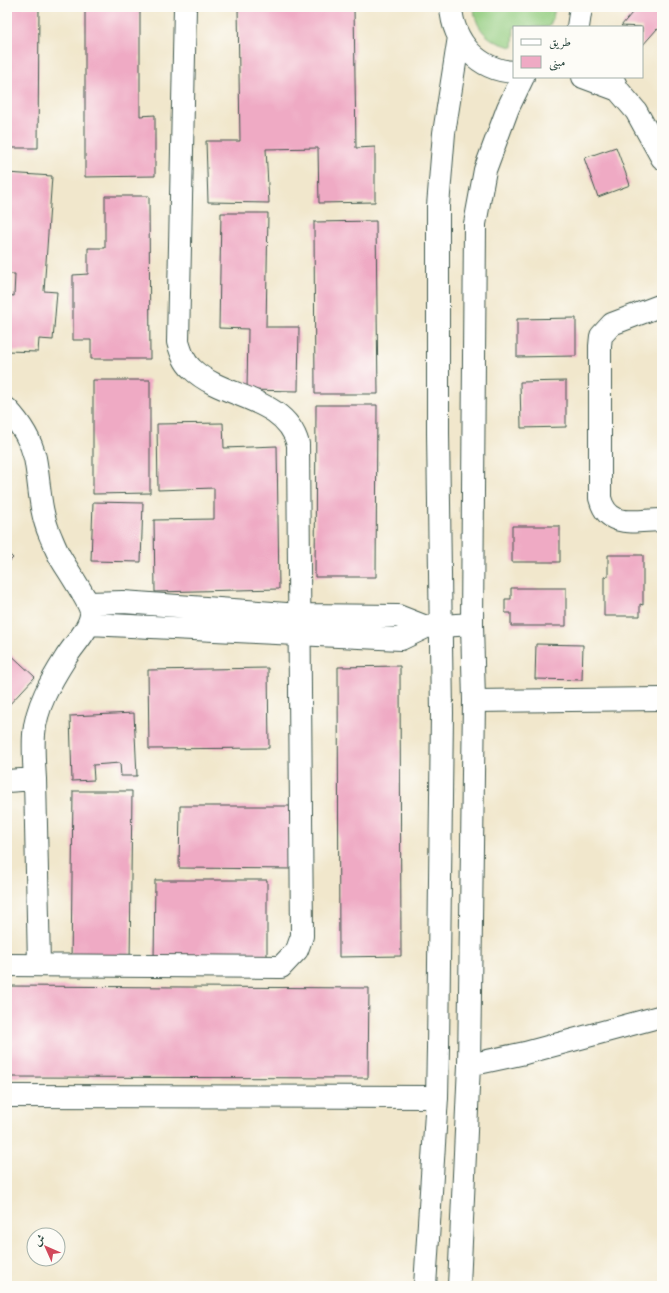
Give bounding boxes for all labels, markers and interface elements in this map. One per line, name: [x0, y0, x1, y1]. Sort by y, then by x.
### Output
legend: [513, 26, 643, 78]
text: طريق: [549, 35, 571, 50]
text: مبنى: [549, 55, 565, 71]
north arrow: [26, 1227, 66, 1267]
text: ش: [31, 1232, 49, 1249]

